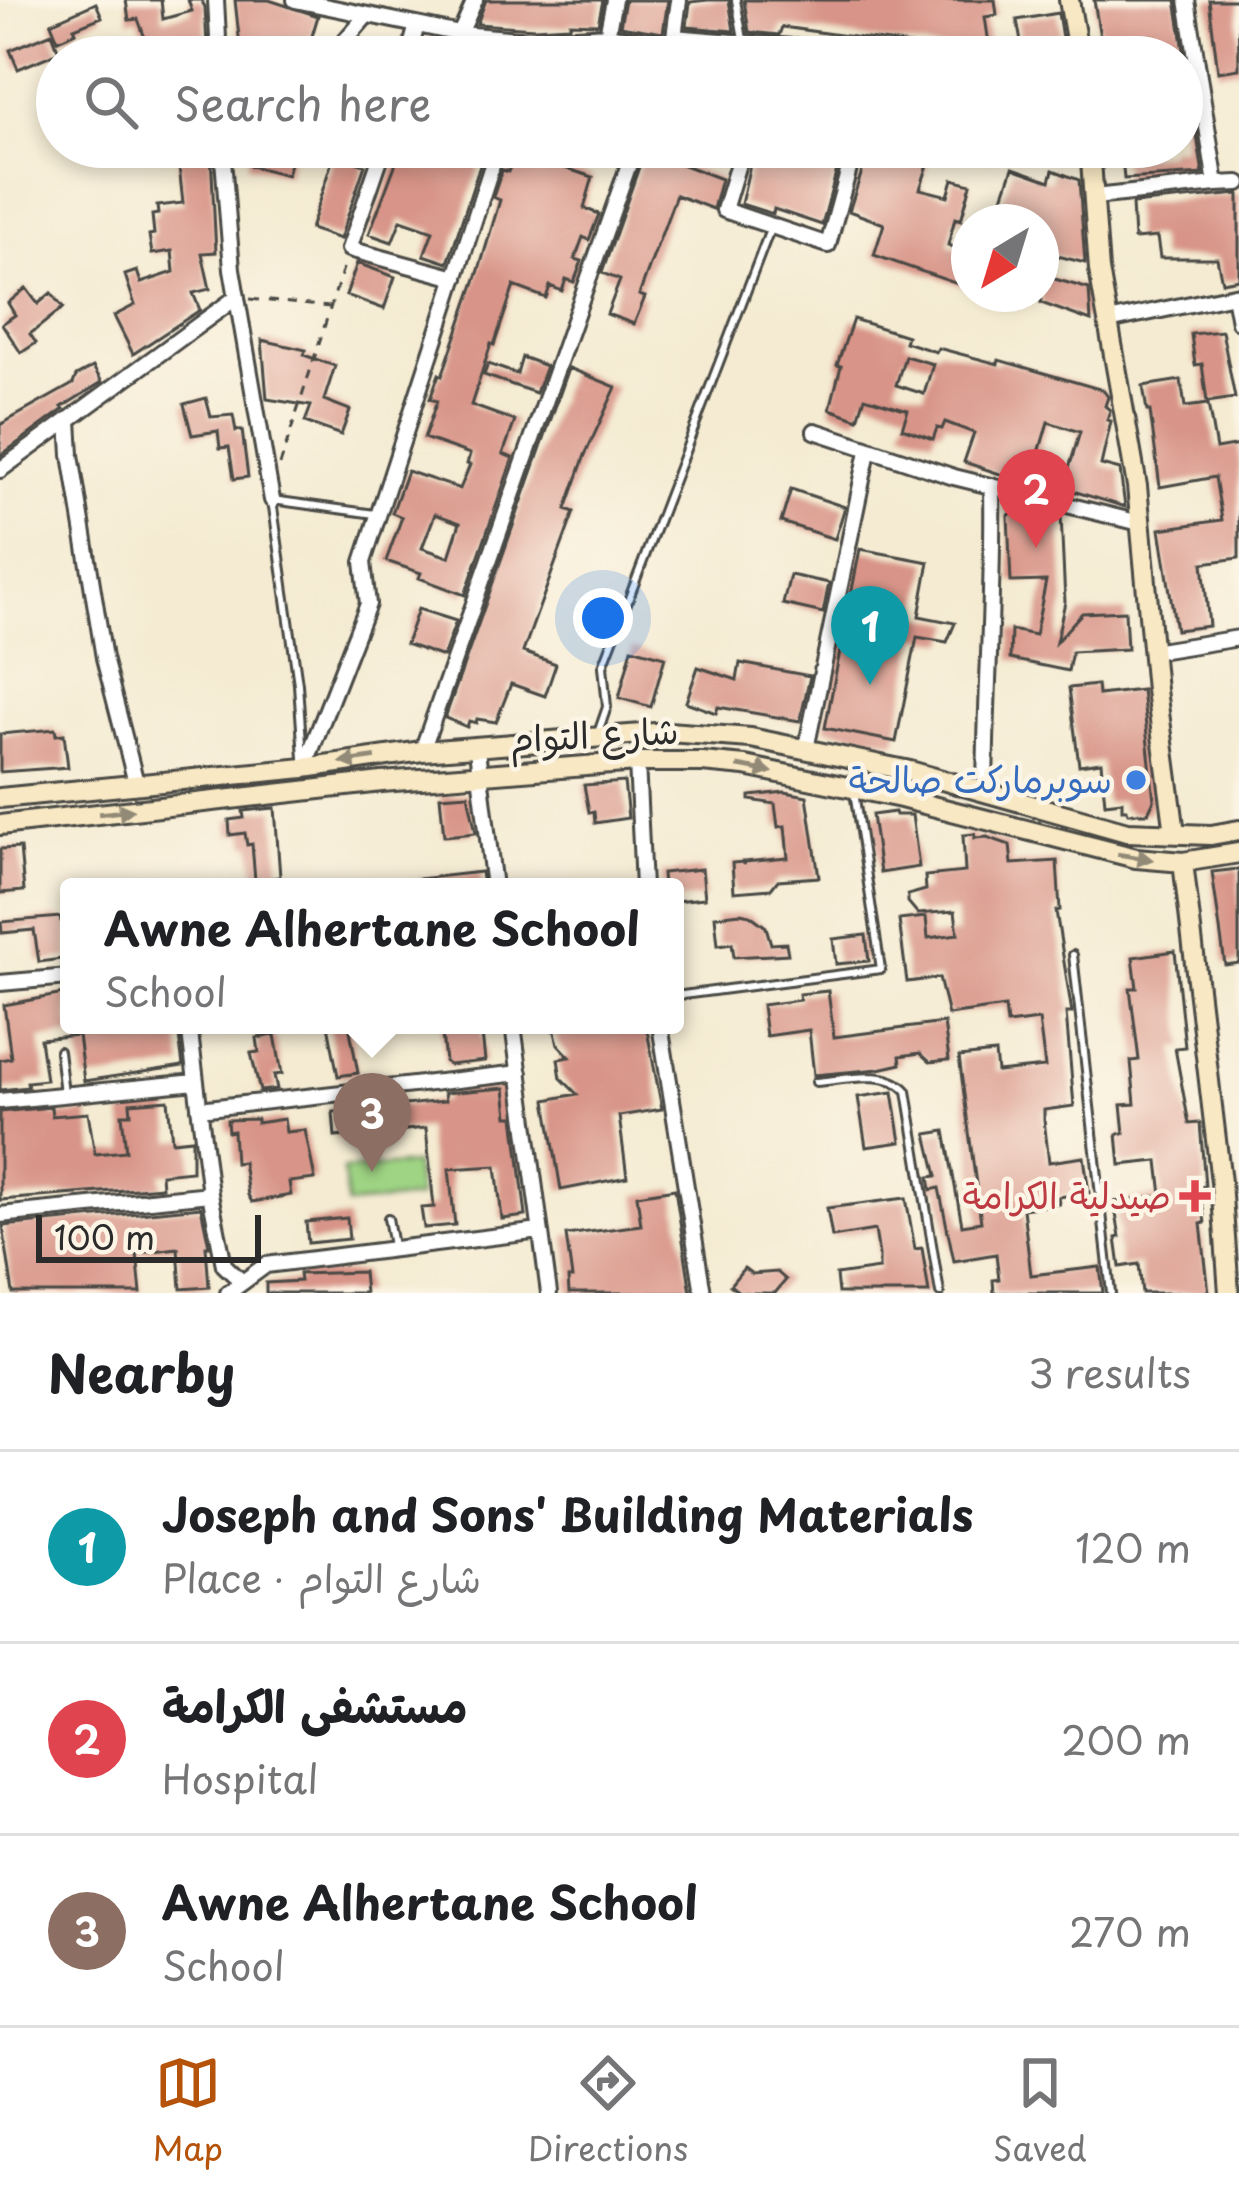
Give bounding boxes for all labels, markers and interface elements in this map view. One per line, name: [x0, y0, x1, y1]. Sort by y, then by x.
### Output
search box: [36, 36, 1203, 168]
text: Search here: [174, 68, 431, 136]
icon: search: [78, 69, 144, 135]
north arrow: [951, 204, 1059, 312]
pin: 2: [997, 449, 1075, 548]
pin: 1: [831, 586, 909, 685]
your location: [573, 588, 633, 648]
street label: شارع التوام: [508, 702, 680, 768]
one-way arrow: [339, 751, 376, 770]
place label: سوبرماركت صالحة: [849, 751, 1112, 805]
one-way arrow: [737, 760, 775, 779]
marker: سوبرماركت صالحة: [1123, 767, 1149, 793]
one-way arrow: [98, 802, 135, 821]
one-way arrow: [1117, 848, 1154, 867]
popup: [60, 878, 684, 1034]
text: Awne Alhertane School: [104, 893, 640, 961]
text: School: [104, 961, 227, 1020]
pin: 3: [333, 1073, 411, 1172]
place label: صيدلية الكرامة: [963, 1167, 1171, 1221]
marker: صيدلية الكرامة: [1182, 1183, 1208, 1209]
scale bar: [36, 1209, 261, 1262]
text: 100 m: [54, 1211, 155, 1261]
text: Nearby: [48, 1333, 235, 1410]
text: 3 results: [1028, 1342, 1191, 1401]
text: Joseph and Sons' Building Materials: [162, 1479, 973, 1547]
text: 1: [78, 1517, 96, 1576]
text: 120 m: [1075, 1517, 1191, 1576]
text: Place · شارع التوام: [162, 1547, 481, 1606]
text: مستشفى الكرامة: [162, 1670, 468, 1738]
text: 2: [73, 1709, 101, 1768]
text: 200 m: [1061, 1709, 1191, 1768]
text: Hospital: [162, 1748, 319, 1807]
text: Awne Alhertane School: [162, 1867, 698, 1935]
text: 3: [74, 1901, 100, 1960]
text: 270 m: [1069, 1901, 1191, 1960]
text: School: [162, 1935, 285, 1994]
tab: Map: [152, 2050, 223, 2172]
tab: Directions: [528, 2050, 688, 2172]
tab: Saved: [993, 2050, 1087, 2172]

